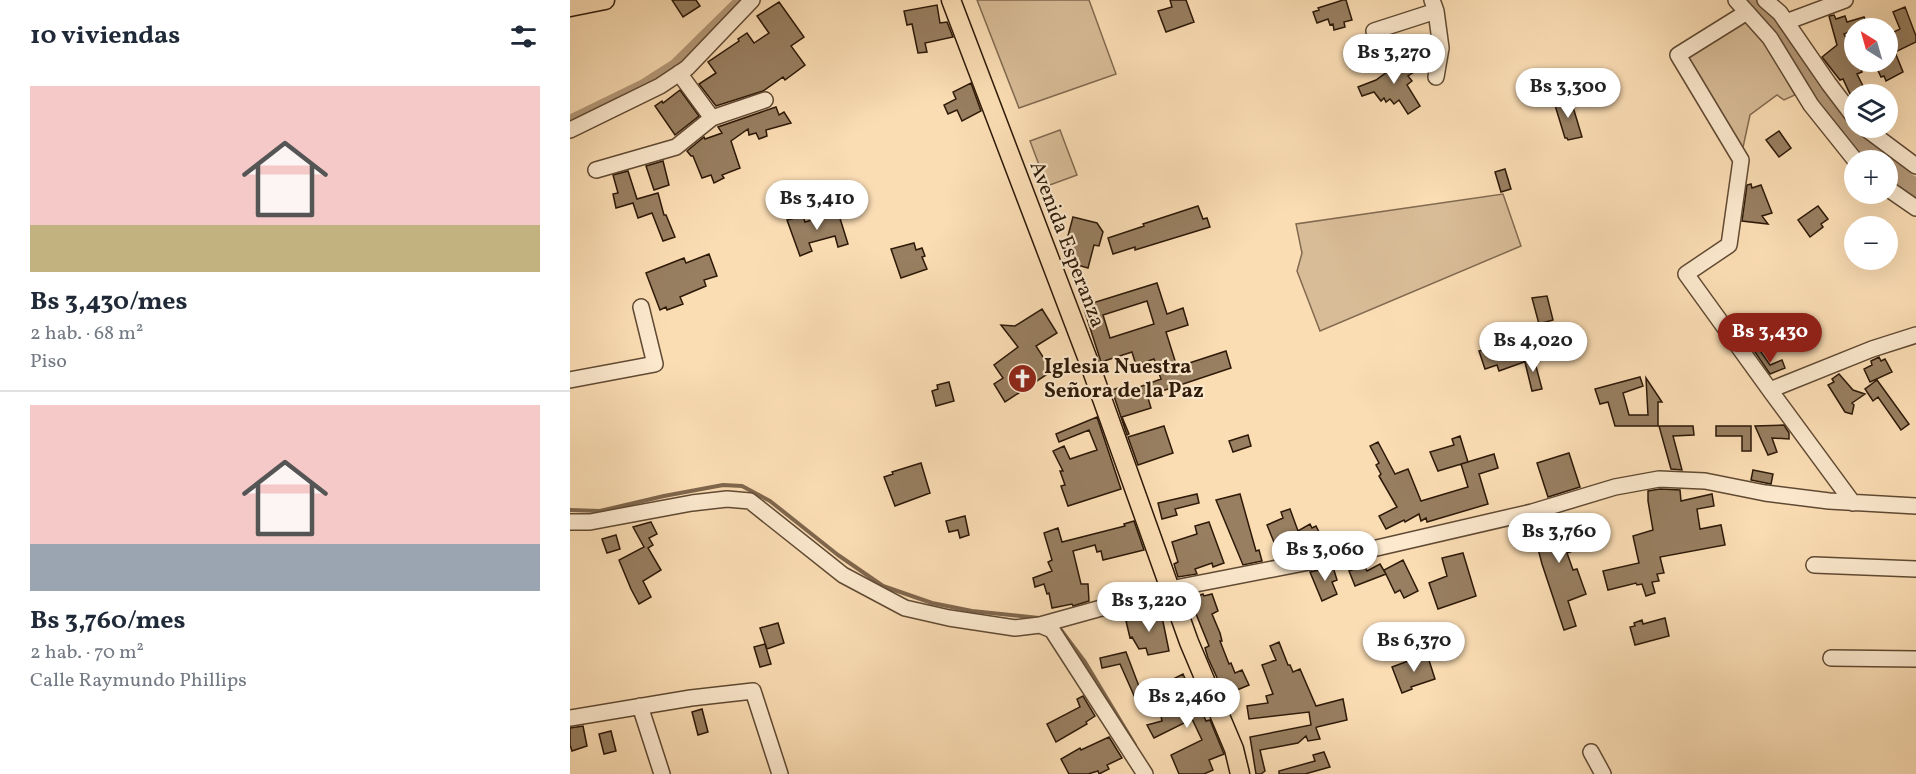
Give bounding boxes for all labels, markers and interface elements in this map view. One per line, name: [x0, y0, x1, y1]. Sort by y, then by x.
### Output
text: 10 viviendas: [30, 18, 180, 54]
north arrow: [1844, 18, 1898, 72]
map controls: [1844, 18, 1898, 270]
icon: filters: [507, 20, 540, 53]
pin: Bs 3,270: [1332, 34, 1456, 85]
text: Bs 3,270: [1357, 39, 1431, 67]
pin: Bs 3,300: [1506, 68, 1630, 119]
text: Bs 3,300: [1530, 73, 1606, 101]
button: layers: [1844, 84, 1898, 138]
icon: home: [231, 125, 339, 233]
button: +: [1844, 150, 1898, 204]
street label: Avenida Esperanza: [1022, 157, 1112, 332]
pin: Bs 3,410: [755, 180, 879, 231]
text: Bs 3,410: [779, 185, 855, 213]
button: −: [1844, 216, 1898, 270]
text: Bs 3,430/mes: [30, 284, 188, 320]
pin: Bs 3,430: [1708, 313, 1832, 364]
text: Bs 3,430: [1732, 318, 1808, 346]
text: 2 hab. · 68 m²: [30, 320, 143, 348]
pin: Bs 4,020: [1471, 322, 1595, 373]
text: Bs 4,020: [1493, 327, 1573, 355]
text: Piso: [30, 348, 67, 376]
place label: Iglesia Nuestra Señora de la Paz: [1044, 353, 1204, 406]
church icon: Iglesia Nuestra Señora de la Paz: [1007, 362, 1039, 394]
icon: home: [231, 444, 339, 552]
pin: Bs 3,760: [1497, 513, 1621, 564]
text: Bs 3,760: [1522, 518, 1596, 546]
pin: Bs 3,060: [1263, 531, 1387, 582]
text: Bs 3,060: [1286, 536, 1364, 564]
pin: Bs 3,220: [1087, 582, 1211, 633]
text: Bs 3,220: [1111, 587, 1187, 615]
text: Bs 3,760/mes: [30, 603, 186, 639]
pin: Bs 6,370: [1352, 622, 1476, 673]
text: Bs 6,370: [1377, 627, 1451, 655]
text: 2 hab. · 70 m²: [30, 639, 144, 667]
text: Calle Raymundo Phillips: [30, 667, 247, 695]
pin: Bs 2,460: [1125, 678, 1249, 729]
text: Bs 2,460: [1148, 683, 1226, 711]

